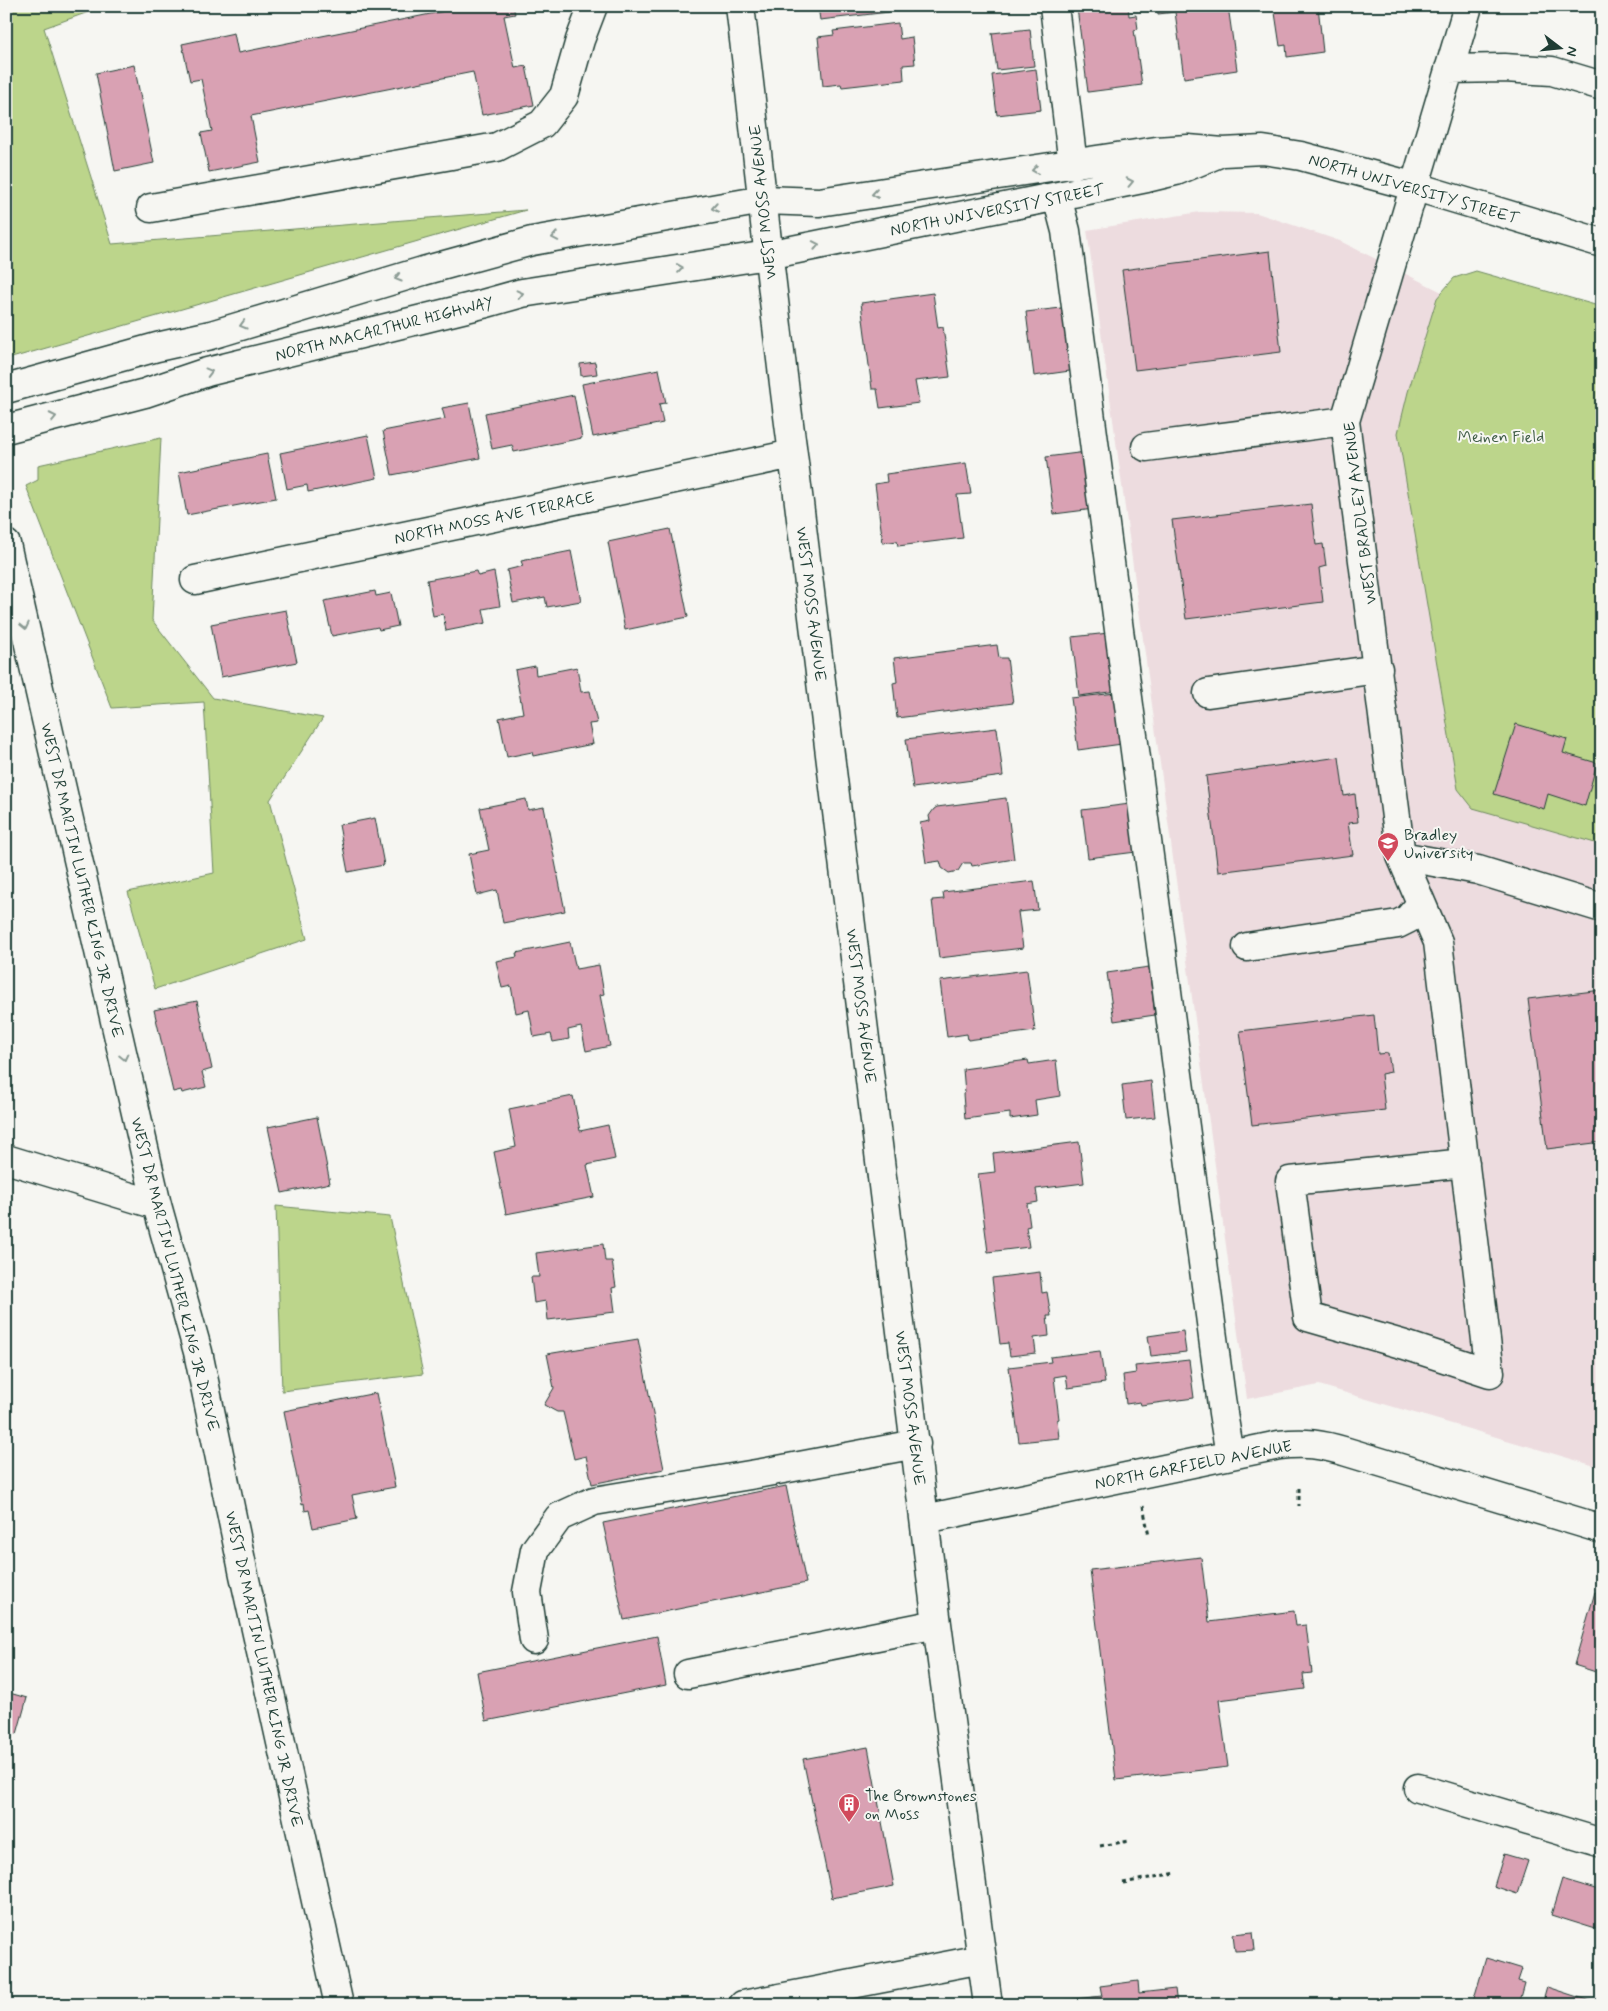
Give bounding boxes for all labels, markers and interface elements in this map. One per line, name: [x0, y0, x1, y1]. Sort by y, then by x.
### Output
north arrow: [1536, 22, 1586, 72]
text: N: [1562, 44, 1581, 58]
street label: WEST MOSS AVENUE: [745, 123, 782, 280]
street label: NORTH UNIVERSITY STREET: [1306, 149, 1522, 230]
one-way arrow: [1031, 165, 1040, 175]
one-way arrow: [1125, 177, 1134, 188]
street label: NORTH UNIVERSITY STREET: [888, 179, 1107, 242]
one-way arrow: [870, 188, 878, 199]
one-way arrow: [711, 203, 719, 213]
one-way arrow: [551, 231, 560, 242]
one-way arrow: [812, 241, 821, 251]
one-way arrow: [676, 264, 684, 274]
one-way arrow: [394, 272, 403, 282]
one-way arrow: [515, 289, 523, 299]
street label: NORTH MACARTHUR HIGHWAY: [273, 292, 496, 367]
one-way arrow: [239, 320, 247, 330]
one-way arrow: [205, 367, 214, 378]
one-way arrow: [49, 412, 58, 423]
street label: WEST BRADLEY AVENUE: [1339, 420, 1382, 605]
park label: Meinen Field: [1458, 427, 1544, 448]
street label: NORTH MOSS AVE TERRACE: [392, 487, 596, 550]
street label: WEST MOSS AVENUE: [791, 526, 830, 683]
one-way arrow: [19, 621, 30, 630]
street label: WEST DR MARTIN LUTHER KING JR DRIVE: [35, 721, 128, 1040]
place label: Bradley University: [1404, 825, 1474, 864]
school or university icon: Bradley University: [1376, 831, 1400, 862]
street label: WEST MOSS AVENUE: [841, 928, 880, 1085]
one-way arrow: [118, 1053, 129, 1062]
street label: WEST DR MARTIN LUTHER KING JR DRIVE: [125, 1115, 224, 1433]
street label: WEST MOSS AVENUE: [890, 1330, 929, 1487]
street label: NORTH GARFIELD AVENUE: [1093, 1436, 1294, 1495]
street label: WEST DR MARTIN LUTHER KING JR DRIVE: [220, 1509, 307, 1829]
place label: The Brownstones on Moss: [865, 1786, 977, 1825]
building icon: The Brownstones on Moss: [837, 1792, 861, 1823]

